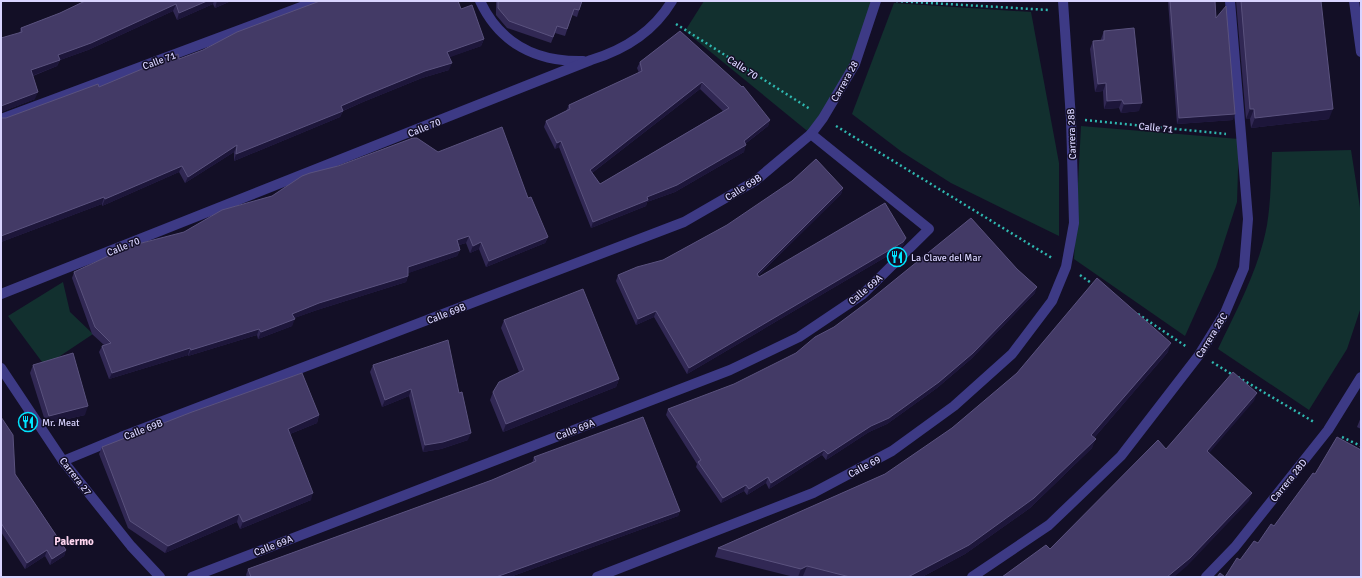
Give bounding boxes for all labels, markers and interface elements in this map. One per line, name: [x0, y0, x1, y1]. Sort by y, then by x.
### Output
street label: Calle 71: [141, 49, 178, 73]
street label: Calle 70: [725, 53, 760, 82]
street label: Carrera 28: [829, 59, 861, 104]
street label: Carrera 28B: [1065, 108, 1079, 160]
street label: Calle 70: [406, 116, 443, 140]
street label: Calle 71: [1138, 120, 1174, 136]
street label: Calle 69B: [723, 172, 764, 204]
street label: Calle 70: [105, 235, 142, 259]
restaurant icon: La Clave del Mar: [886, 246, 908, 268]
place label: La Clave del Mar: [911, 252, 981, 264]
street label: Calle 69A: [846, 272, 885, 307]
street label: Calle 69B: [425, 301, 468, 327]
street label: Carrera 28C: [1193, 311, 1230, 360]
restaurant icon: Mr. Meat: [17, 411, 39, 433]
place label: Mr. Meat: [42, 417, 80, 429]
street label: Calle 69B: [122, 417, 165, 443]
street label: Calle 69A: [554, 417, 597, 443]
street label: Calle 69: [846, 453, 883, 480]
street label: Carrera 27: [57, 455, 94, 498]
street label: Carrera 28D: [1268, 457, 1310, 504]
street label: Calle 69A: [252, 533, 295, 559]
district label: Palermo: [54, 535, 94, 548]

